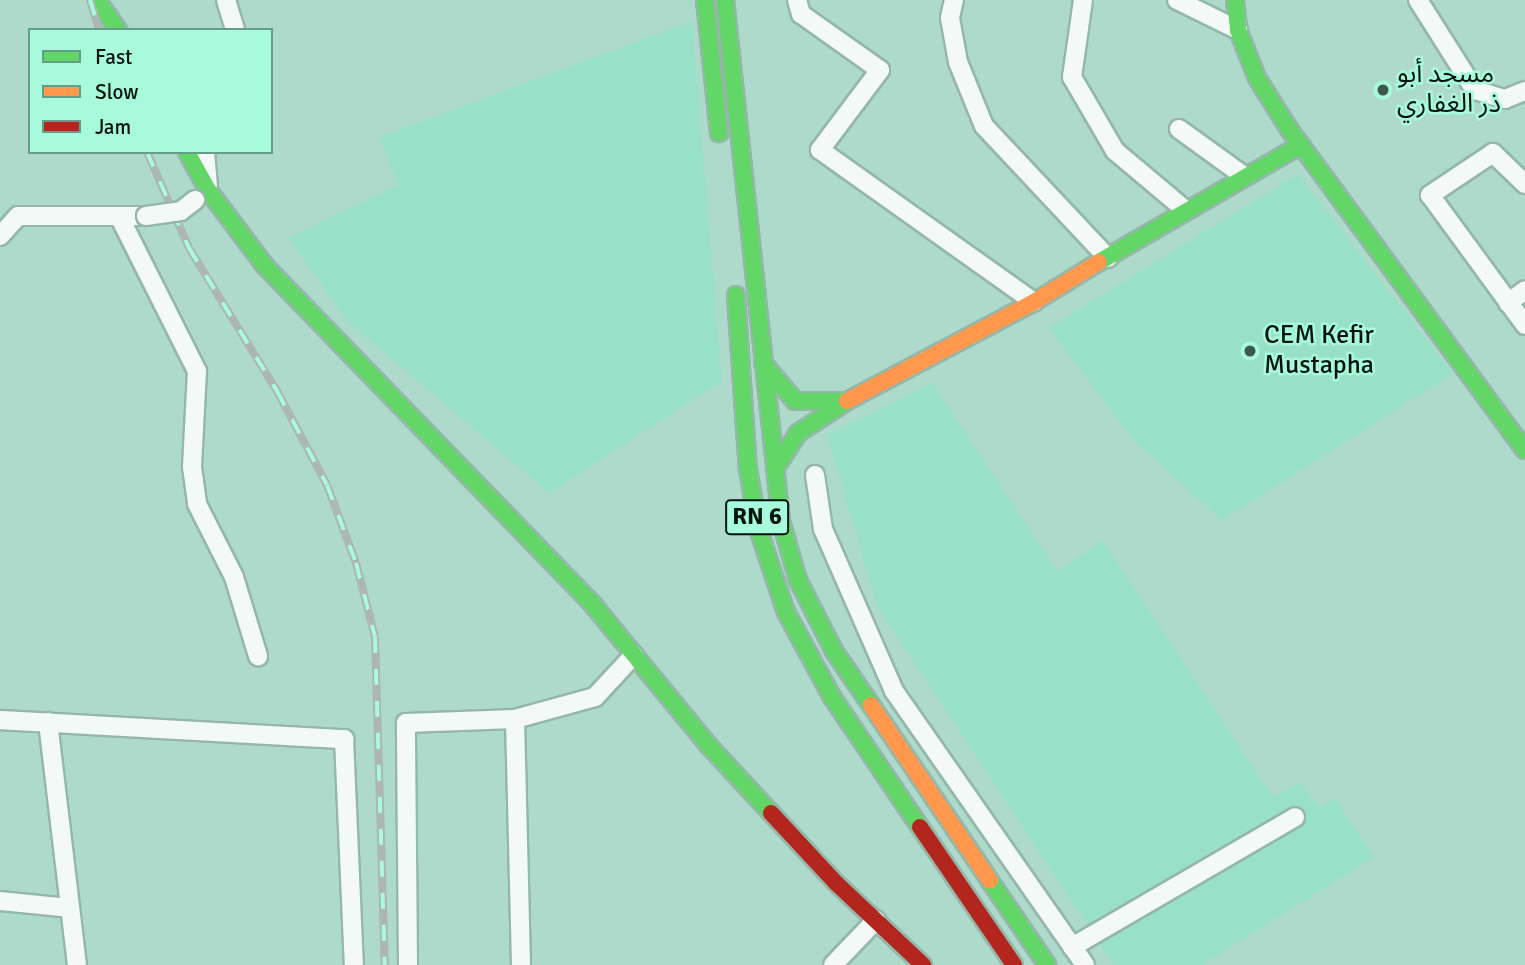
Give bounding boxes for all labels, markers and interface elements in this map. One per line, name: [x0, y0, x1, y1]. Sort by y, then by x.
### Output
legend: [28, 28, 273, 154]
text: Fast: [95, 44, 132, 70]
place label: مسجد أبو ذر الغفاري: [1397, 59, 1501, 120]
text: Slow: [95, 79, 139, 105]
marker: مسجد أبو ذر الغفاري: [1375, 82, 1391, 98]
text: Jam: [95, 114, 131, 140]
place label: CEM Kefir Mustapha: [1264, 320, 1374, 382]
marker: CEM Kefir Mustapha: [1242, 343, 1258, 359]
road number: RN 6: [724, 496, 790, 538]

